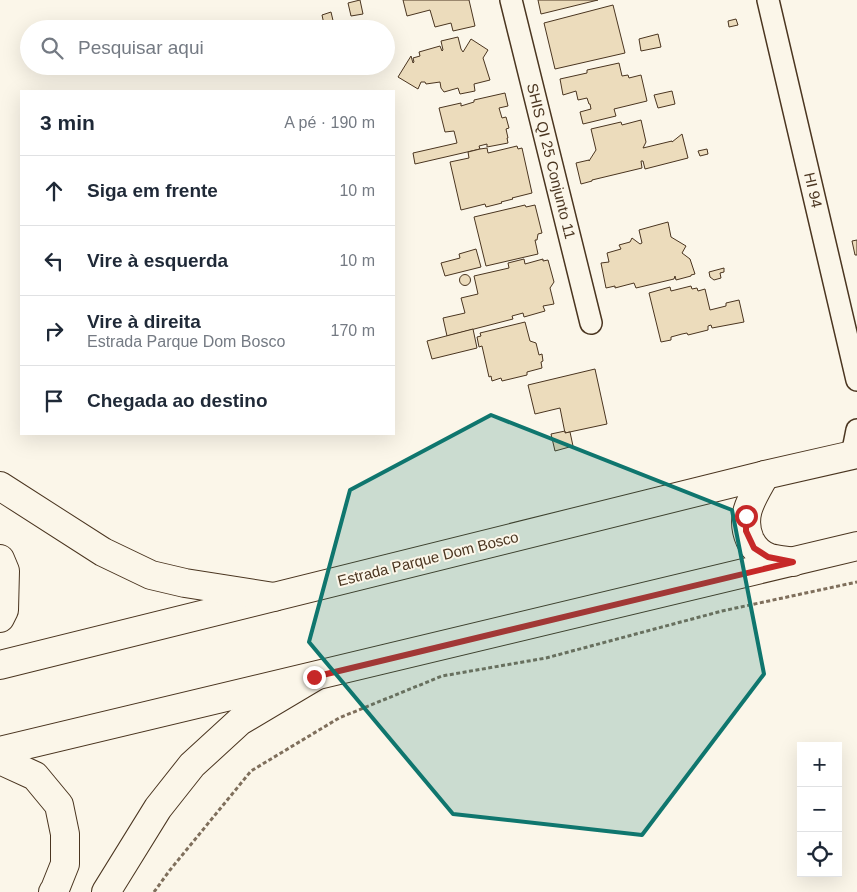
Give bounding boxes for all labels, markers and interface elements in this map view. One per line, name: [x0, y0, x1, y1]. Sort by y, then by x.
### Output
search box: [20, 20, 395, 75]
icon: search: [38, 34, 66, 62]
text: Pesquisar aqui: [78, 37, 204, 58]
street label: SHIS QI 25 Conjunto 11: [524, 81, 579, 240]
text: 3 min: [40, 111, 95, 134]
text: A pé · 190 m: [284, 114, 375, 131]
street label: HI 94: [801, 171, 826, 209]
icon: ahead: [40, 177, 68, 205]
text: Siga em frente: [87, 180, 218, 201]
text: 10 m: [339, 182, 375, 199]
icon: left: [40, 247, 68, 275]
text: Vire à esquerda: [87, 250, 228, 271]
text: 10 m: [339, 252, 375, 269]
text: Vire à direita: [87, 311, 201, 332]
icon: right: [40, 317, 68, 345]
text: 170 m: [331, 322, 375, 339]
text: Estrada Parque Dom Bosco: [87, 333, 285, 350]
icon: arrive: [40, 387, 68, 415]
text: Chegada ao destino: [87, 390, 268, 411]
route start: [735, 505, 758, 528]
street label: Estrada Parque Dom Bosco: [336, 528, 520, 589]
route end: [303, 666, 326, 689]
map controls: [797, 742, 842, 877]
button: +: [797, 742, 842, 787]
button: −: [797, 787, 842, 832]
button: locate: [797, 832, 842, 877]

